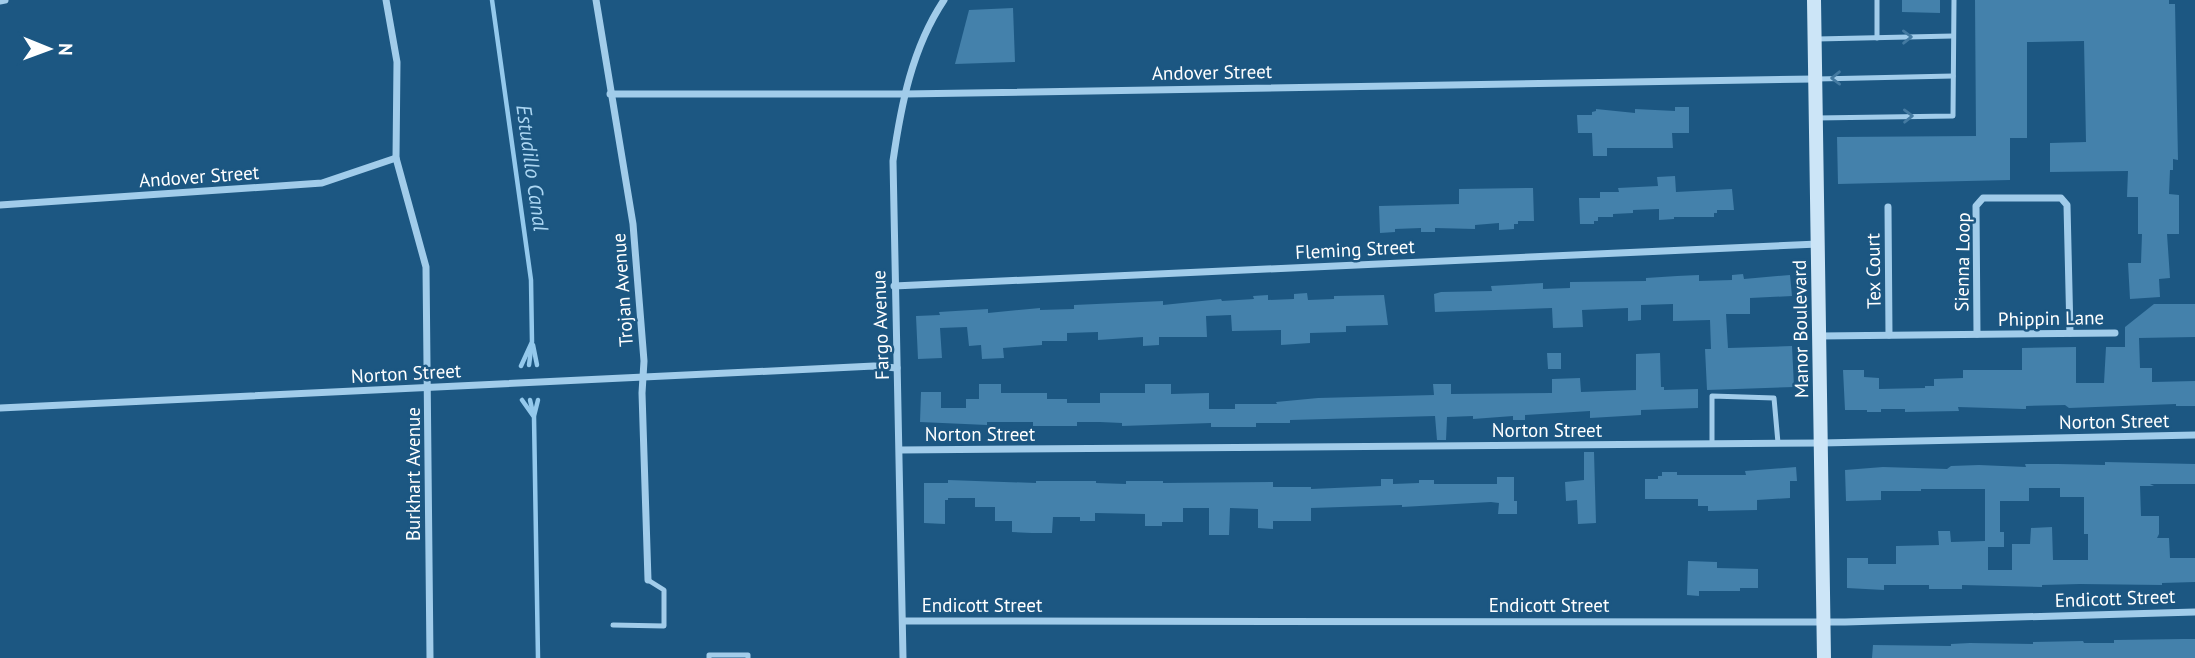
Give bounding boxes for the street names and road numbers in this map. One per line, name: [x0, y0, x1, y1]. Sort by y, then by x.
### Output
street label: Andover Street: [1152, 59, 1273, 85]
street label: Andover Street: [138, 160, 260, 192]
street label: Sienna Loop: [1949, 212, 1975, 312]
street label: Trojan Avenue: [606, 232, 638, 348]
street label: Tex Court: [1860, 232, 1886, 309]
street label: Fleming Street: [1295, 234, 1416, 264]
street label: Manor Boulevard: [1787, 260, 1813, 398]
street label: Fargo Avenue: [866, 270, 894, 380]
street label: Phippin Lane: [1998, 305, 2104, 331]
street label: Norton Street: [350, 358, 462, 388]
street label: Burkhart Avenue: [401, 407, 425, 541]
street label: Norton Street: [2059, 408, 2170, 434]
street label: Norton Street: [1492, 418, 1603, 442]
street label: Norton Street: [925, 422, 1036, 446]
street label: Endicott Street: [2054, 584, 2176, 612]
street label: Endicott Street: [922, 593, 1043, 617]
street label: Endicott Street: [1489, 593, 1610, 617]

